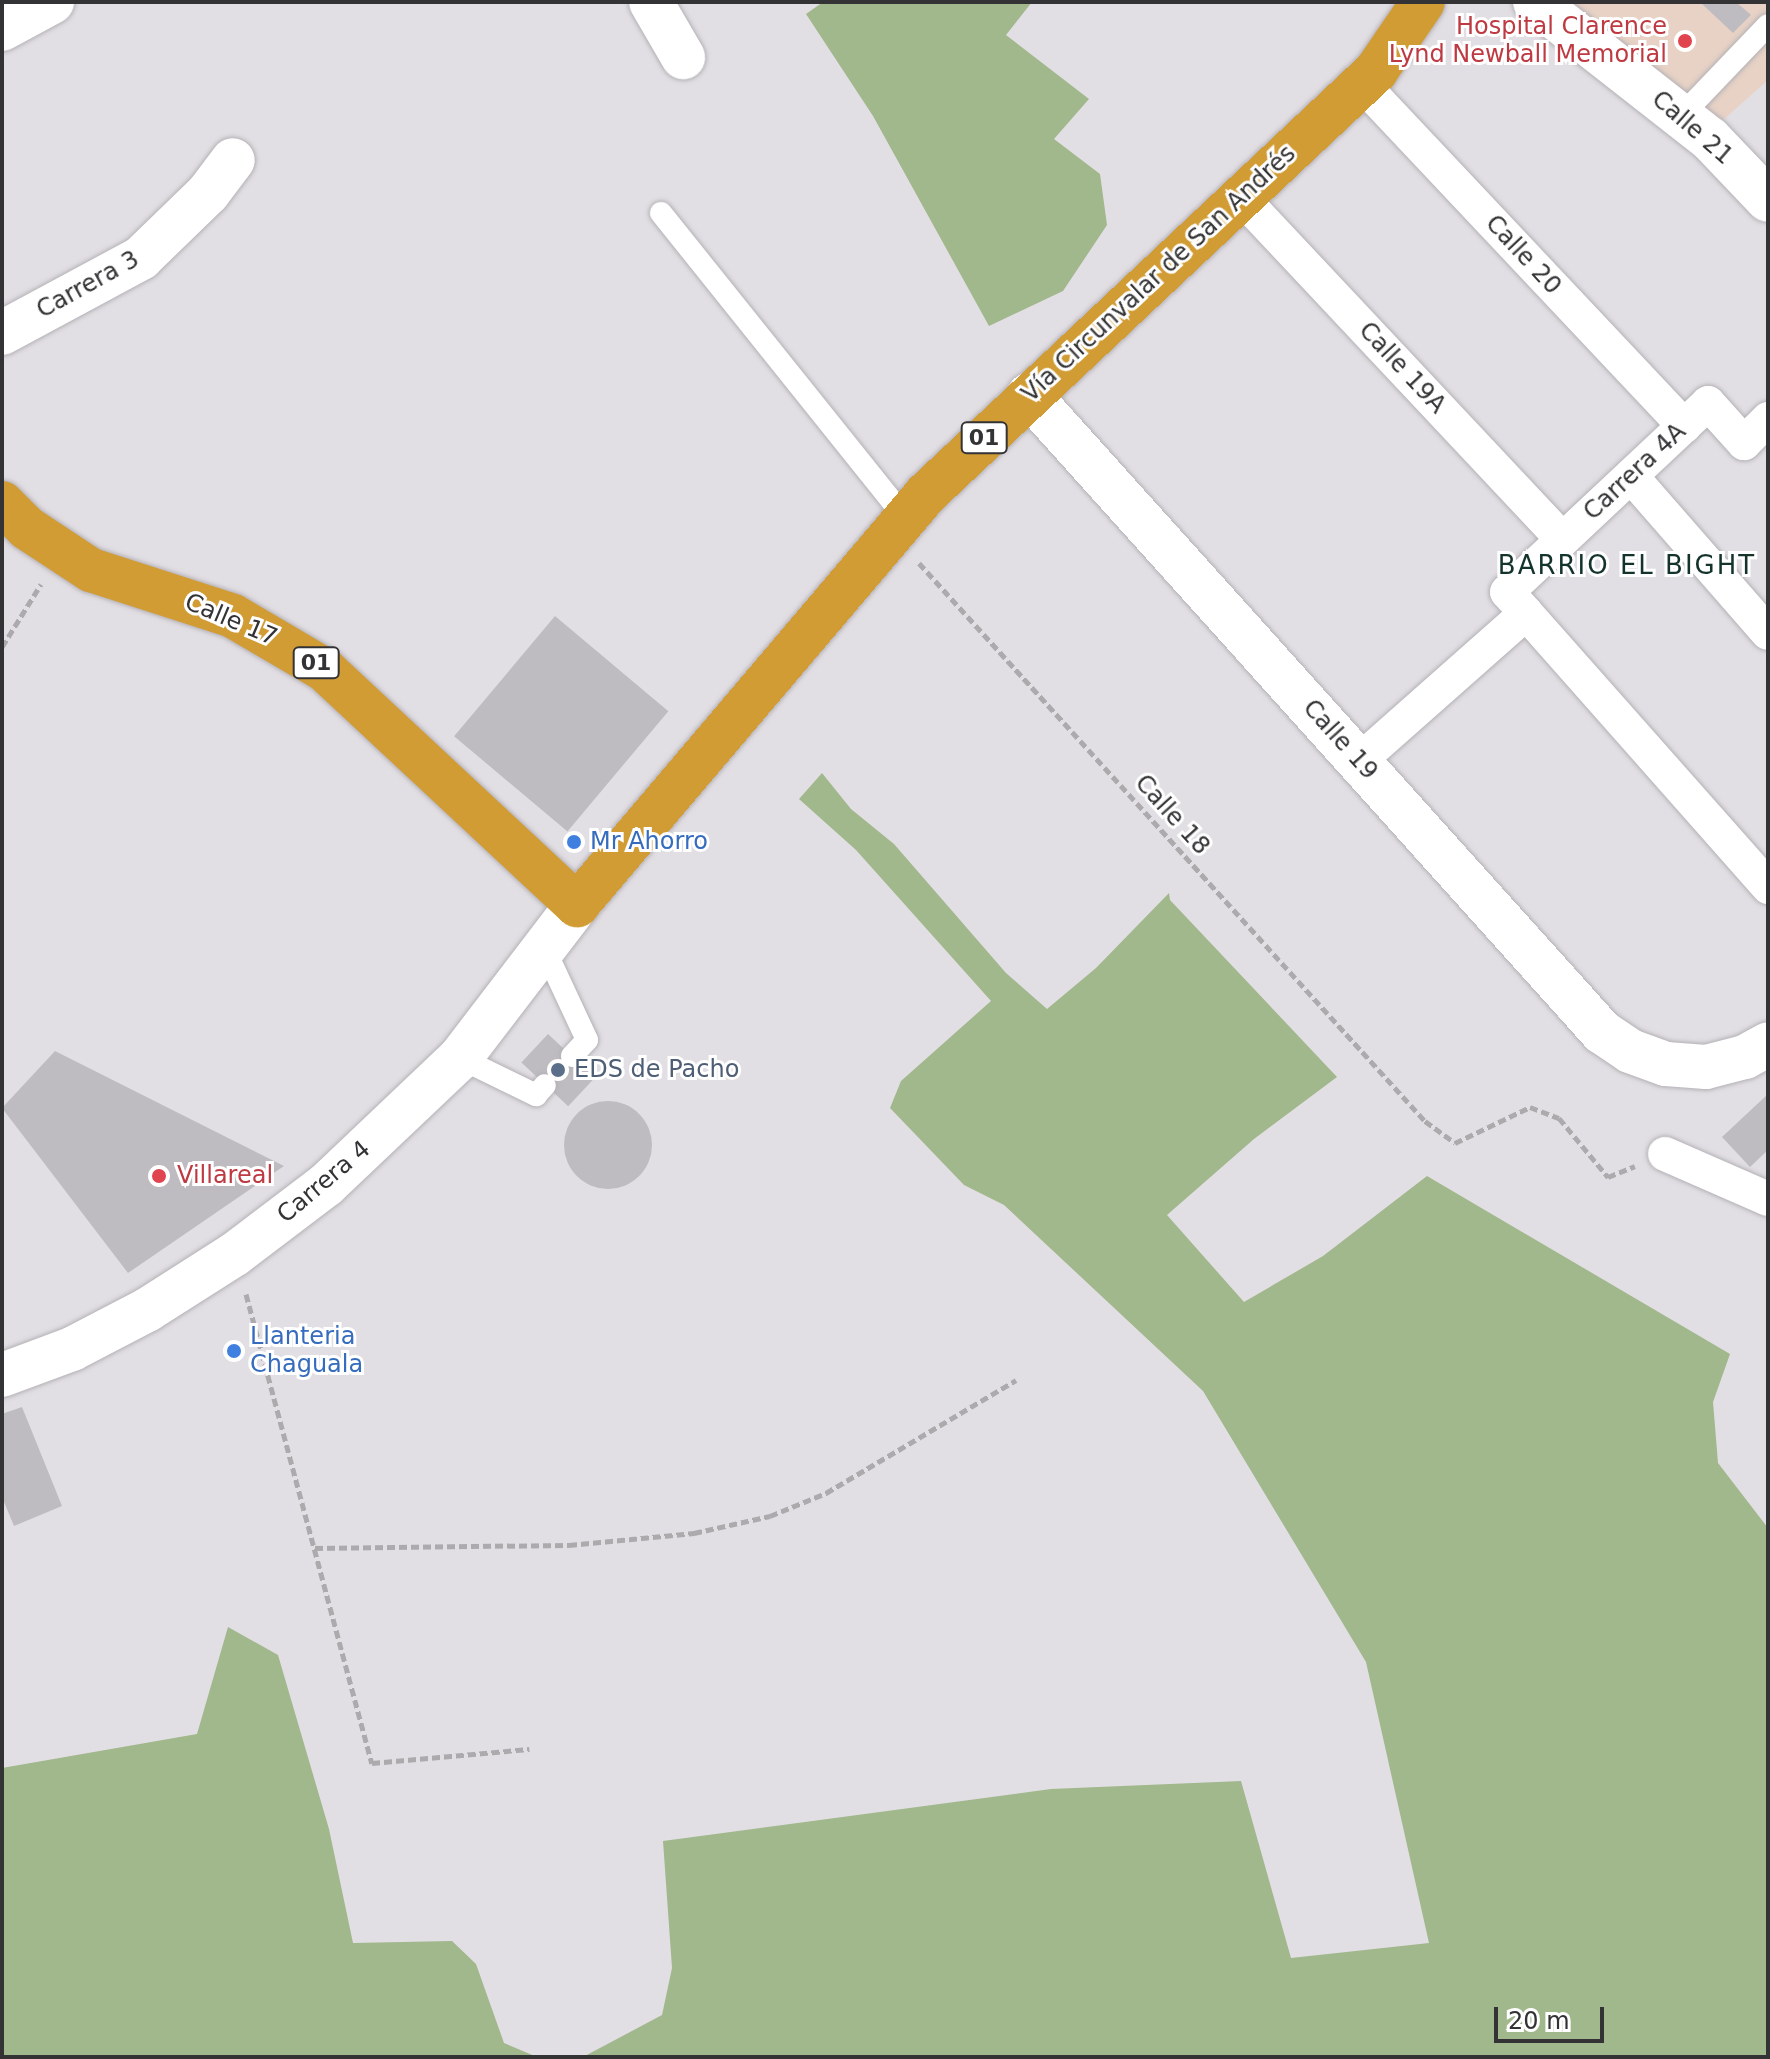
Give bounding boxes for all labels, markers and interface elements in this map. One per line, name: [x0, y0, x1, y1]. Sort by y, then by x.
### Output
place label: Hospital Clarence Lynd Newball Memorial: [1389, 13, 1667, 69]
marker: Hospital Clarence Lynd Newball Memorial: [1674, 30, 1696, 52]
street label: Calle 21: [1646, 85, 1738, 171]
street label: Vía Circunvalar de San Andrés: [1016, 140, 1302, 408]
street label: Calle 20: [1479, 209, 1567, 301]
street label: Carrera 3: [32, 245, 144, 325]
street label: Calle 19A: [1353, 316, 1451, 420]
street label: Carrera 4A: [1578, 418, 1692, 526]
road number: 01: [960, 420, 1008, 456]
district label: BARRIO EL BIGHT: [1498, 550, 1756, 582]
street label: Calle 17: [180, 588, 282, 652]
road number: 01: [292, 645, 340, 681]
street label: Calle 19: [1297, 694, 1383, 786]
street label: Calle 18: [1129, 769, 1215, 861]
place label: Mr Ahorro: [590, 828, 708, 856]
marker: Mr Ahorro: [565, 833, 583, 851]
place label: EDS de Pacho: [574, 1056, 739, 1084]
marker: EDS de Pacho: [549, 1061, 567, 1079]
street label: Carrera 4: [272, 1135, 376, 1229]
place label: Villareal: [177, 1162, 273, 1190]
marker: Villareal: [148, 1165, 170, 1187]
place label: Llanteria Chaguala: [250, 1323, 363, 1379]
marker: Llanteria Chaguala: [225, 1342, 243, 1360]
scale bar: [1498, 1991, 1608, 2041]
text: 20 m: [1508, 2007, 1570, 2035]

